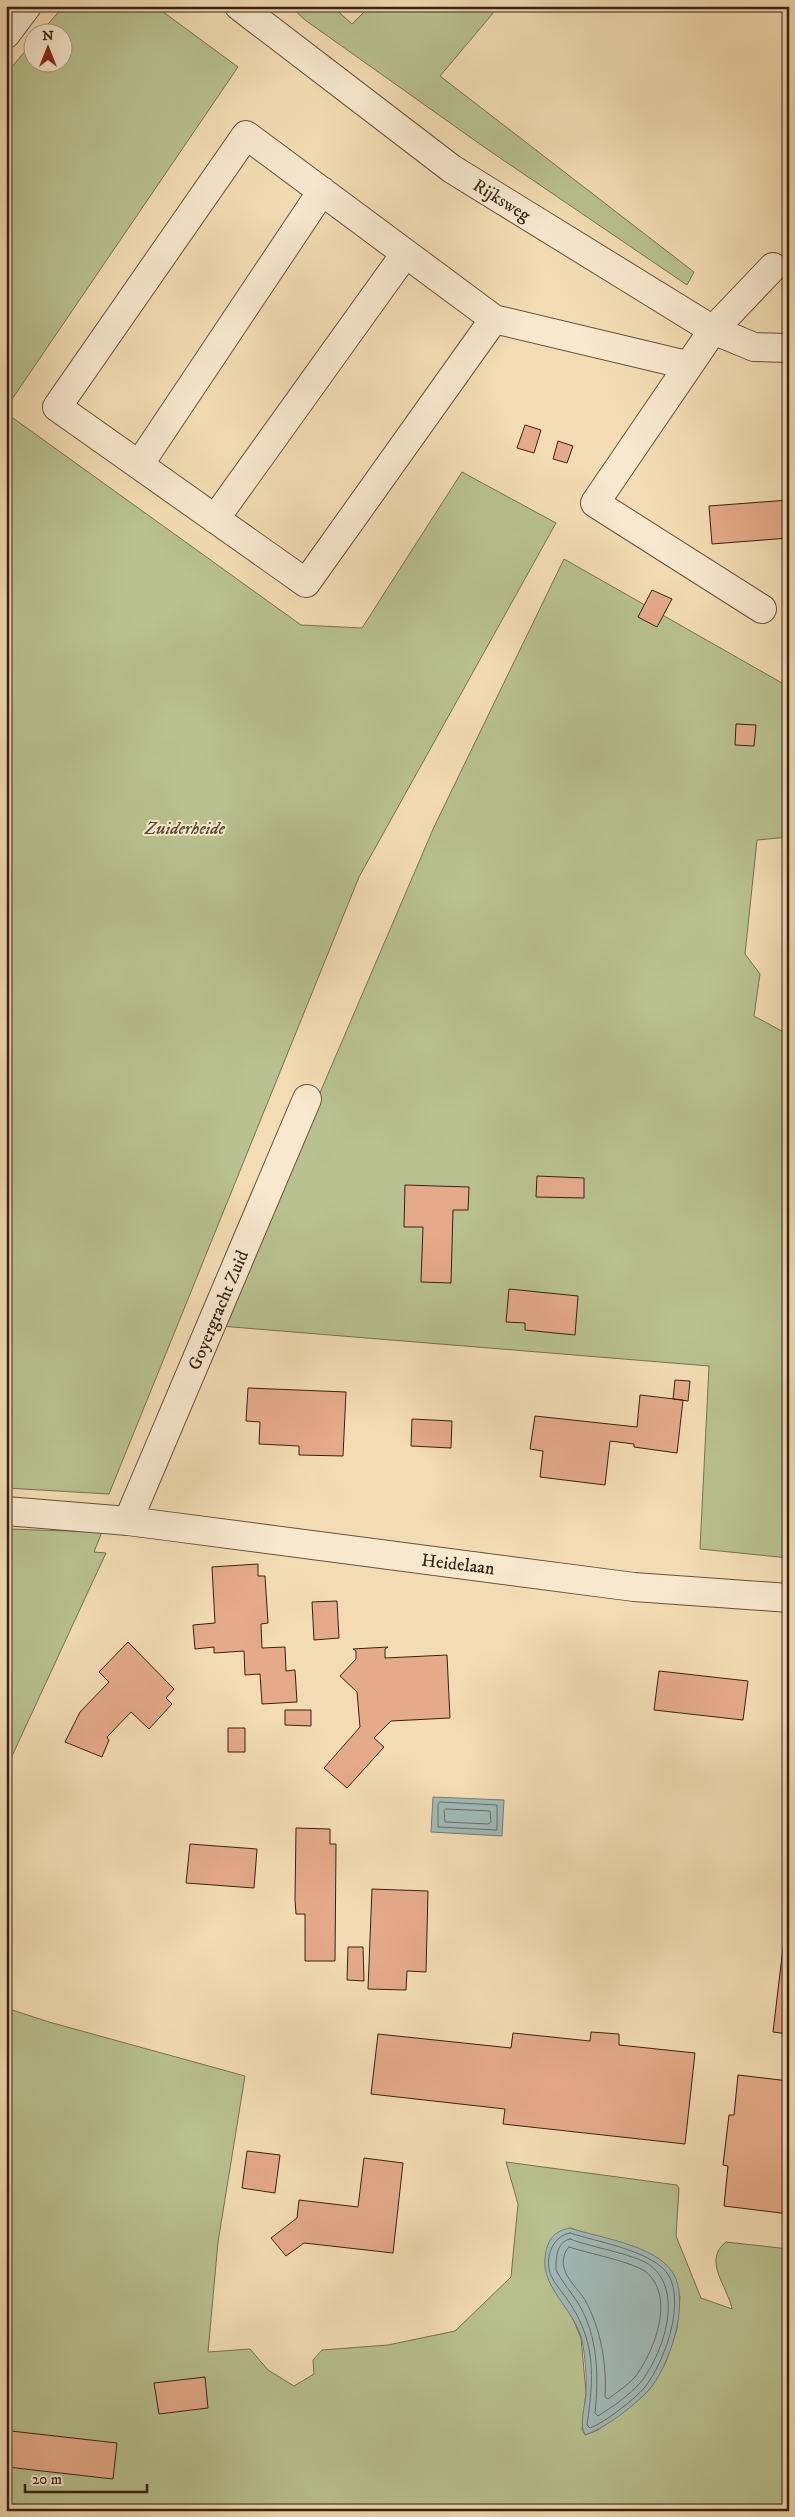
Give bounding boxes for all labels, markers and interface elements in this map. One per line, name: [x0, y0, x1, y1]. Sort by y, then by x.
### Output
north arrow: [22, 22, 72, 72]
text: N: [42, 27, 54, 45]
street label: Rijksweg: [469, 175, 534, 227]
park label: Zuiderheide: [144, 818, 226, 840]
street label: Goyergracht Zuid: [184, 1247, 254, 1373]
street label: Heidelaan: [420, 1550, 496, 1580]
scale bar: [25, 2462, 148, 2494]
text: 20 m: [32, 2470, 62, 2489]

